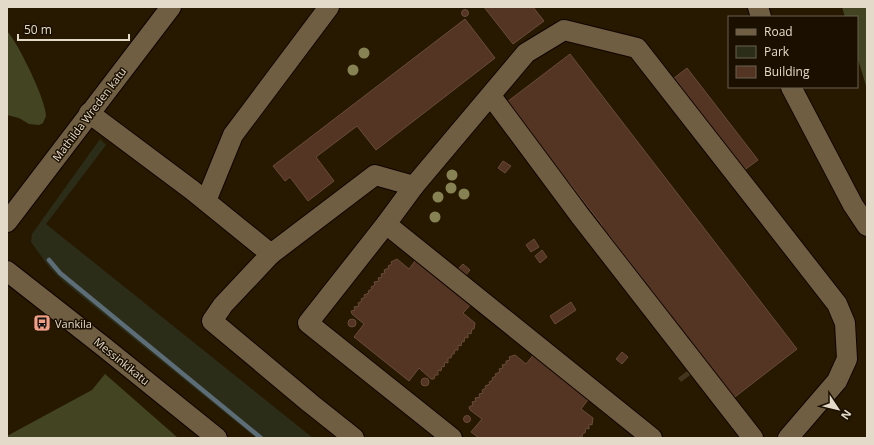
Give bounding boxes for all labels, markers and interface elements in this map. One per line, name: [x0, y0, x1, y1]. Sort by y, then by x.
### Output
scale bar: [18, 16, 129, 42]
legend: [728, 16, 858, 88]
text: 50 m: [24, 21, 52, 38]
text: Road: [764, 23, 793, 40]
text: Park: [764, 43, 790, 60]
text: Building: [764, 63, 810, 80]
street label: Mathilda Wreden katu: [49, 64, 129, 164]
bus stop icon: Vankila: [32, 313, 52, 333]
place label: Vankila: [55, 316, 92, 331]
street label: Messinkikatu: [91, 334, 153, 388]
north arrow: [818, 389, 858, 429]
text: N: [838, 407, 855, 423]

